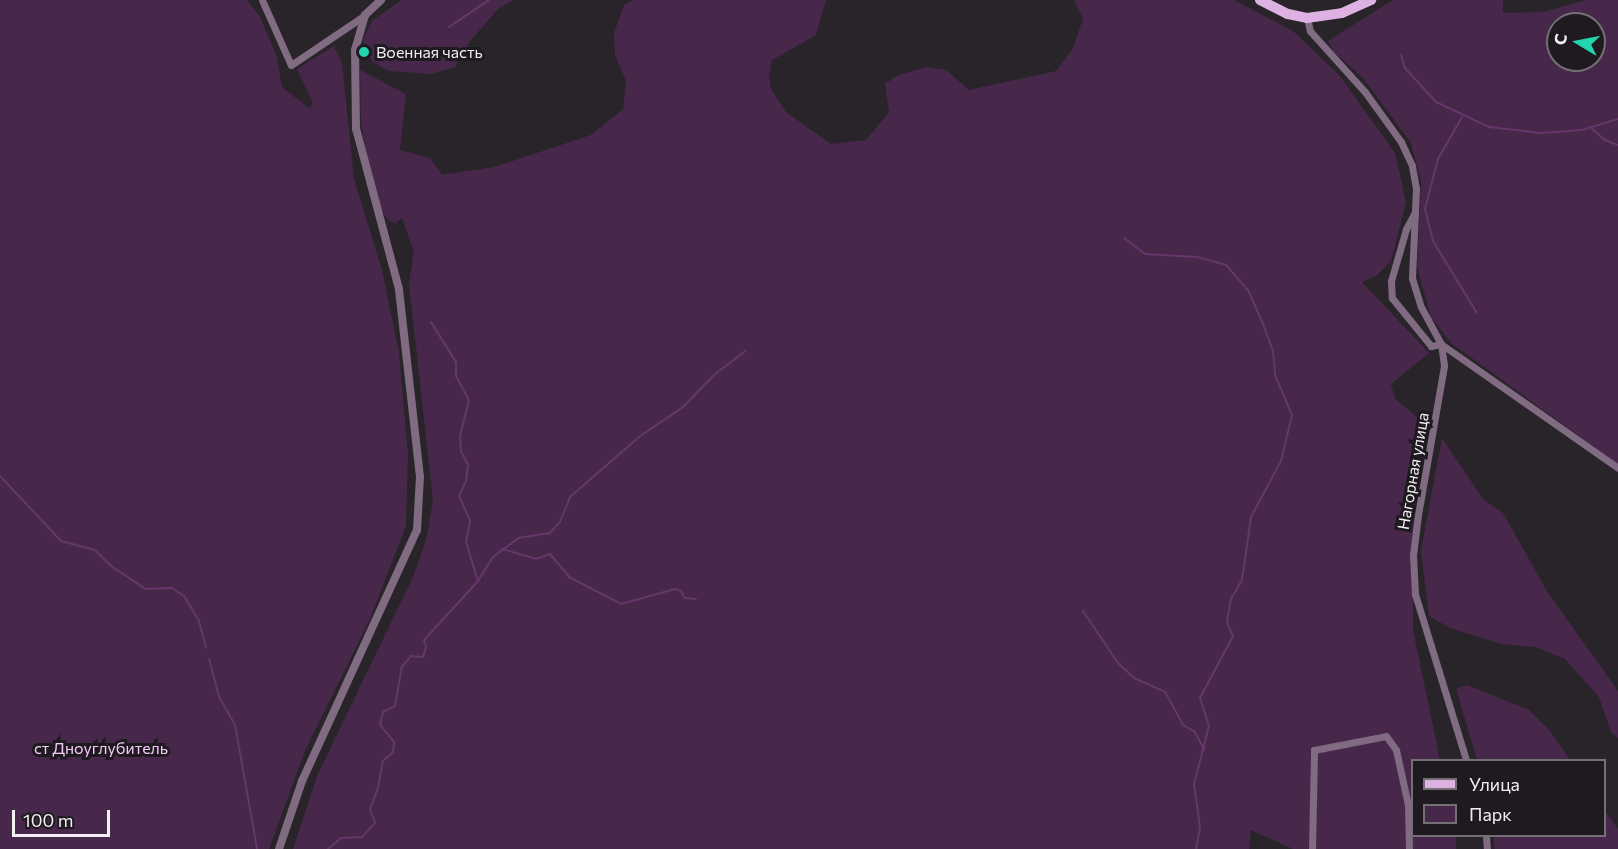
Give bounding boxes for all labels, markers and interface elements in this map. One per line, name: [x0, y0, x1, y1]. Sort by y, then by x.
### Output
north arrow: [1546, 12, 1606, 72]
text: С: [1549, 32, 1570, 46]
place label: Военная часть: [376, 42, 483, 62]
marker: Военная часть: [357, 45, 371, 59]
street label: Нагорная улица: [1393, 411, 1433, 531]
park label: ст Дноуглубитель: [34, 738, 168, 758]
legend: [1411, 759, 1606, 837]
text: Улица: [1469, 773, 1520, 795]
scale bar: [15, 798, 112, 836]
text: Парк: [1469, 803, 1512, 825]
text: 100 m: [23, 809, 73, 831]

